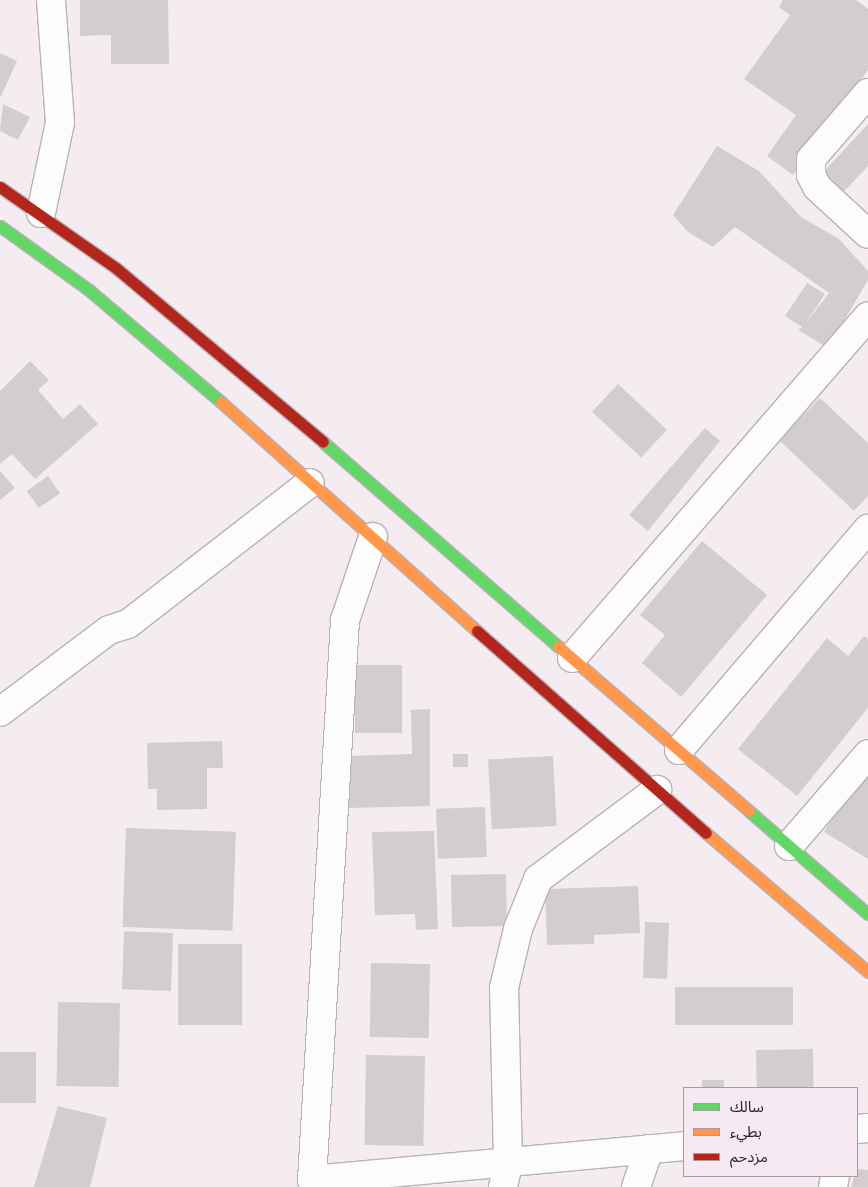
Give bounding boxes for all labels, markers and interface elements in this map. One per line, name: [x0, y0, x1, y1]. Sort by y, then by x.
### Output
legend: [683, 1087, 858, 1177]
text: سالك: [730, 1099, 764, 1118]
text: بطيء: [730, 1124, 762, 1143]
text: مزدحم: [730, 1149, 768, 1168]

